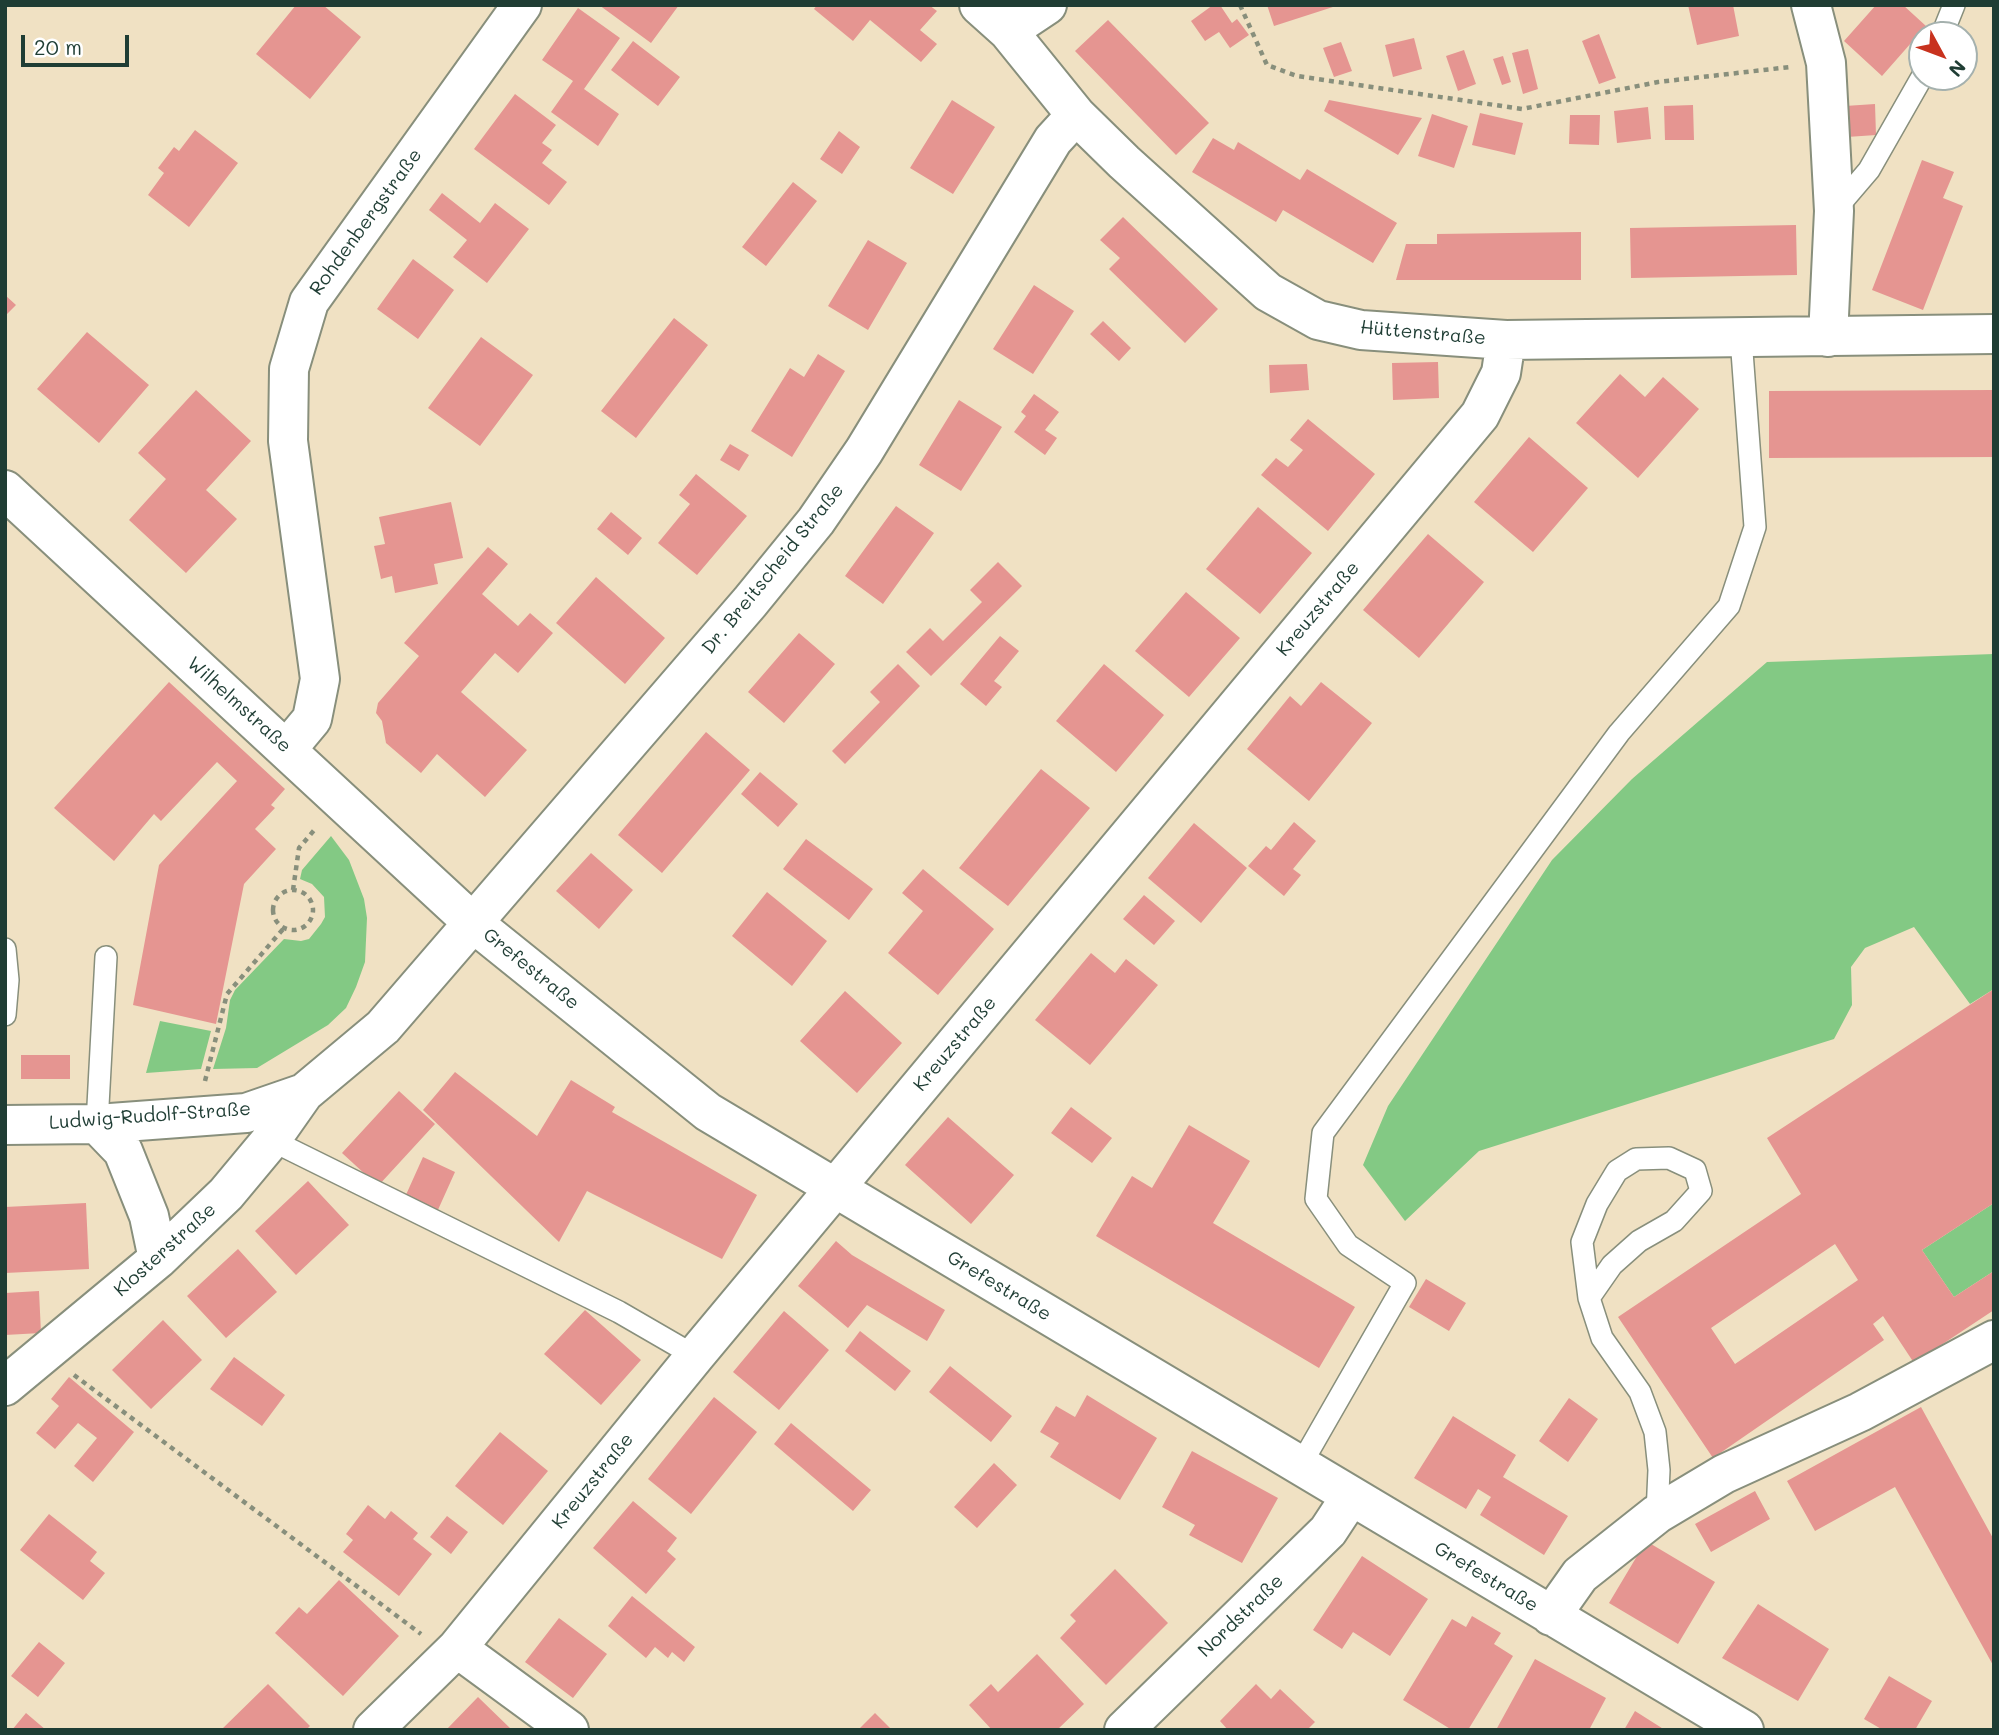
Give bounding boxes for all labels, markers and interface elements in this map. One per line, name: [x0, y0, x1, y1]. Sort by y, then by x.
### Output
scale bar: [24, 21, 133, 65]
north arrow: [1908, 21, 1978, 91]
text: 20 m: [34, 33, 82, 60]
text: N: [1944, 55, 1972, 82]
street label: Rohdenbergstraße: [305, 144, 427, 300]
street label: Hüttenstraße: [1359, 316, 1487, 350]
street label: Dr. Breitscheid Straße: [697, 479, 849, 659]
street label: Kreuzstraße: [1272, 557, 1364, 661]
street label: Wilhelmstraße: [182, 652, 296, 758]
street label: Grefestraße: [478, 923, 584, 1015]
street label: Kreuzstraße: [909, 992, 1001, 1096]
street label: Ludwig-Rudolf-Straße: [48, 1098, 252, 1134]
street label: Klosterstraße: [109, 1198, 221, 1302]
street label: Grefestraße: [943, 1246, 1055, 1326]
street label: Kreuzstraße: [547, 1429, 639, 1533]
street label: Grefestraße: [1430, 1537, 1542, 1617]
street label: Nordstraße: [1194, 1570, 1288, 1662]

